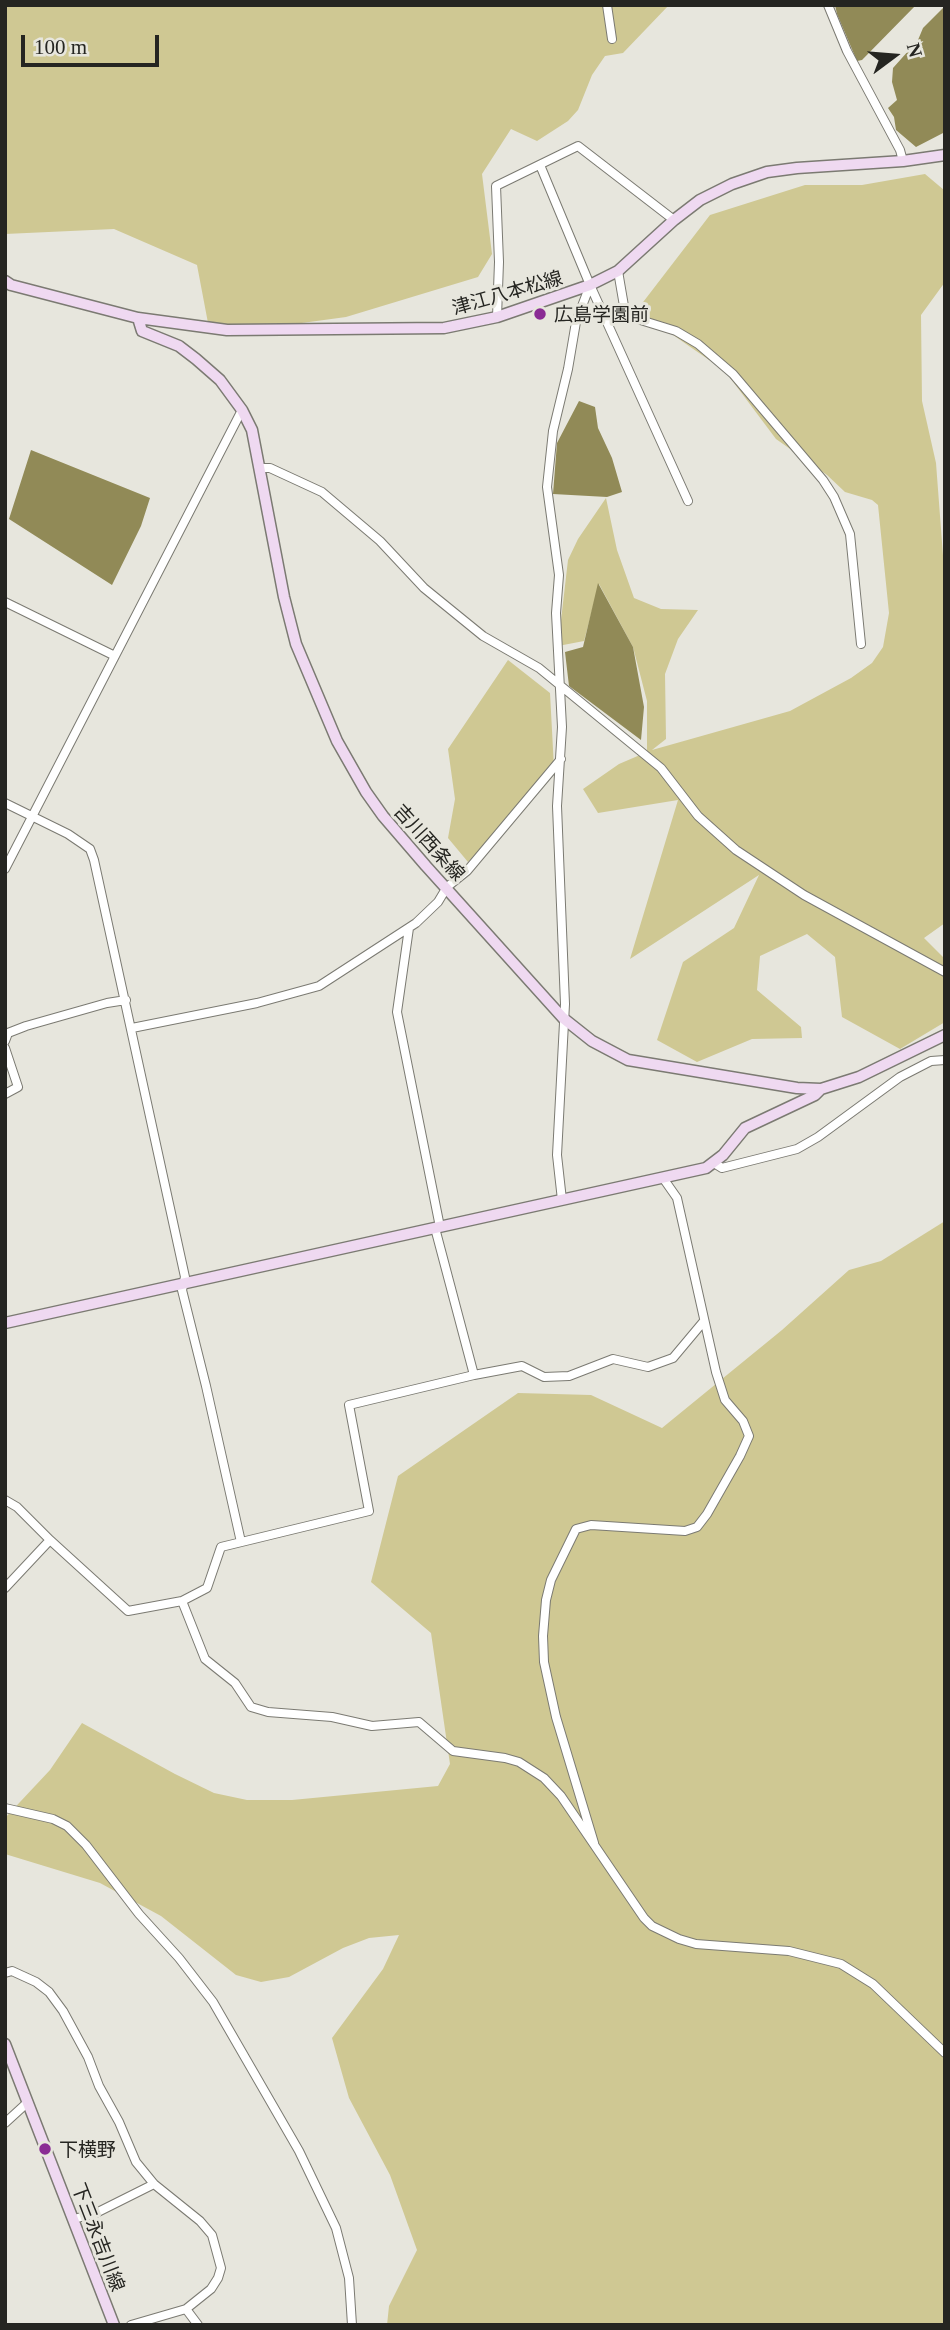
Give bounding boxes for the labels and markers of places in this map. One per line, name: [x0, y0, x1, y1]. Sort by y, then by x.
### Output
place label: 広島学園前: [554, 303, 649, 325]
marker: 広島学園前: [532, 306, 548, 322]
place label: 下横野: [59, 2138, 116, 2160]
marker: 下横野: [37, 2141, 53, 2157]

